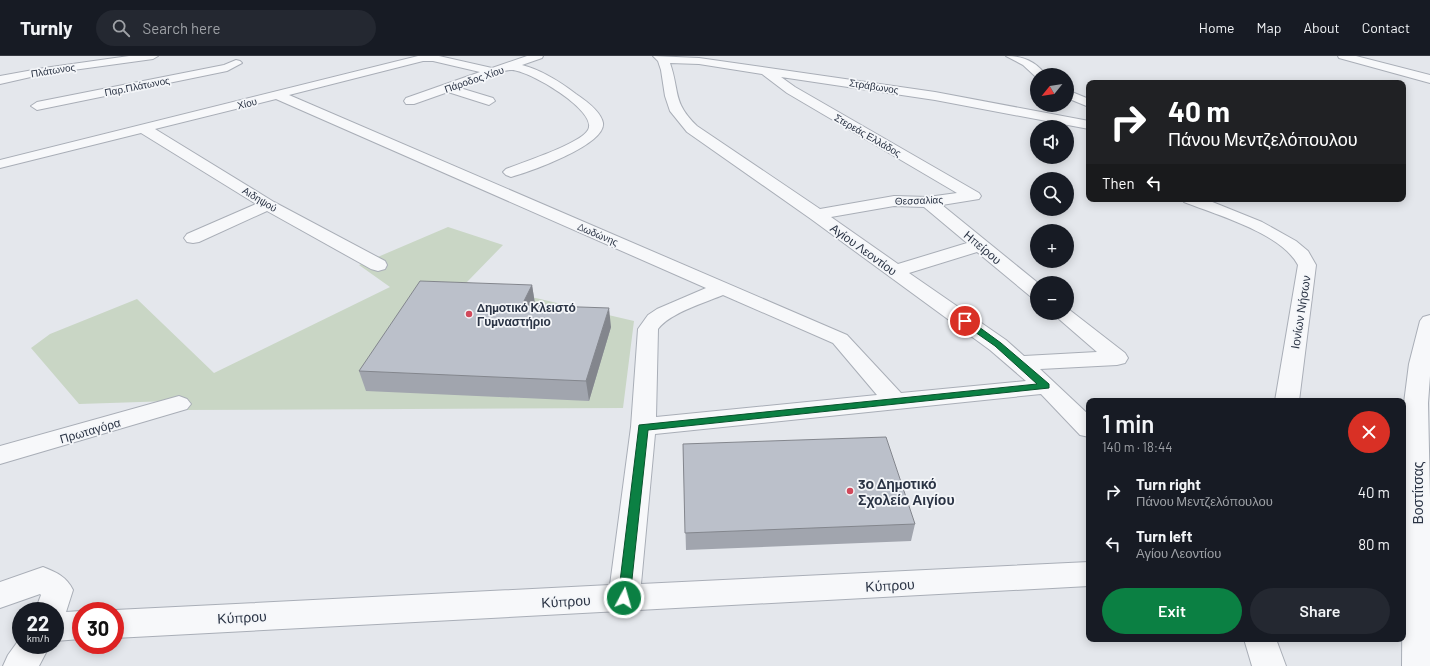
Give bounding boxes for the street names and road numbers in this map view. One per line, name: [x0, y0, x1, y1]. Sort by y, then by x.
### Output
street label: Πλάτωνος: [30, 61, 76, 79]
street label: Πάροδος Χίου: [443, 63, 505, 95]
street label: Παρ.Πλάτωνος: [103, 74, 171, 98]
street label: Στράβωνος: [848, 76, 900, 96]
street label: Χίου: [236, 95, 258, 111]
street label: Στερεάς Ελλάδος: [832, 111, 904, 159]
street label: Αιδηψού: [241, 184, 279, 214]
street label: Θεσσαλίας: [895, 193, 943, 207]
street label: Δωδώνης: [576, 220, 620, 248]
street label: Αγίου Λεοντίου: [827, 220, 900, 279]
street label: Ηπείρου: [961, 227, 1005, 267]
street label: Ιονίων Νήσων: [1287, 274, 1314, 350]
street label: Πρωταγόρα: [58, 415, 122, 446]
street label: Βοστίτσας: [1409, 461, 1426, 525]
street label: Κύπρου: [865, 575, 915, 595]
street label: Κύπρου: [541, 591, 591, 611]
street label: Κύπρου: [217, 607, 267, 627]

